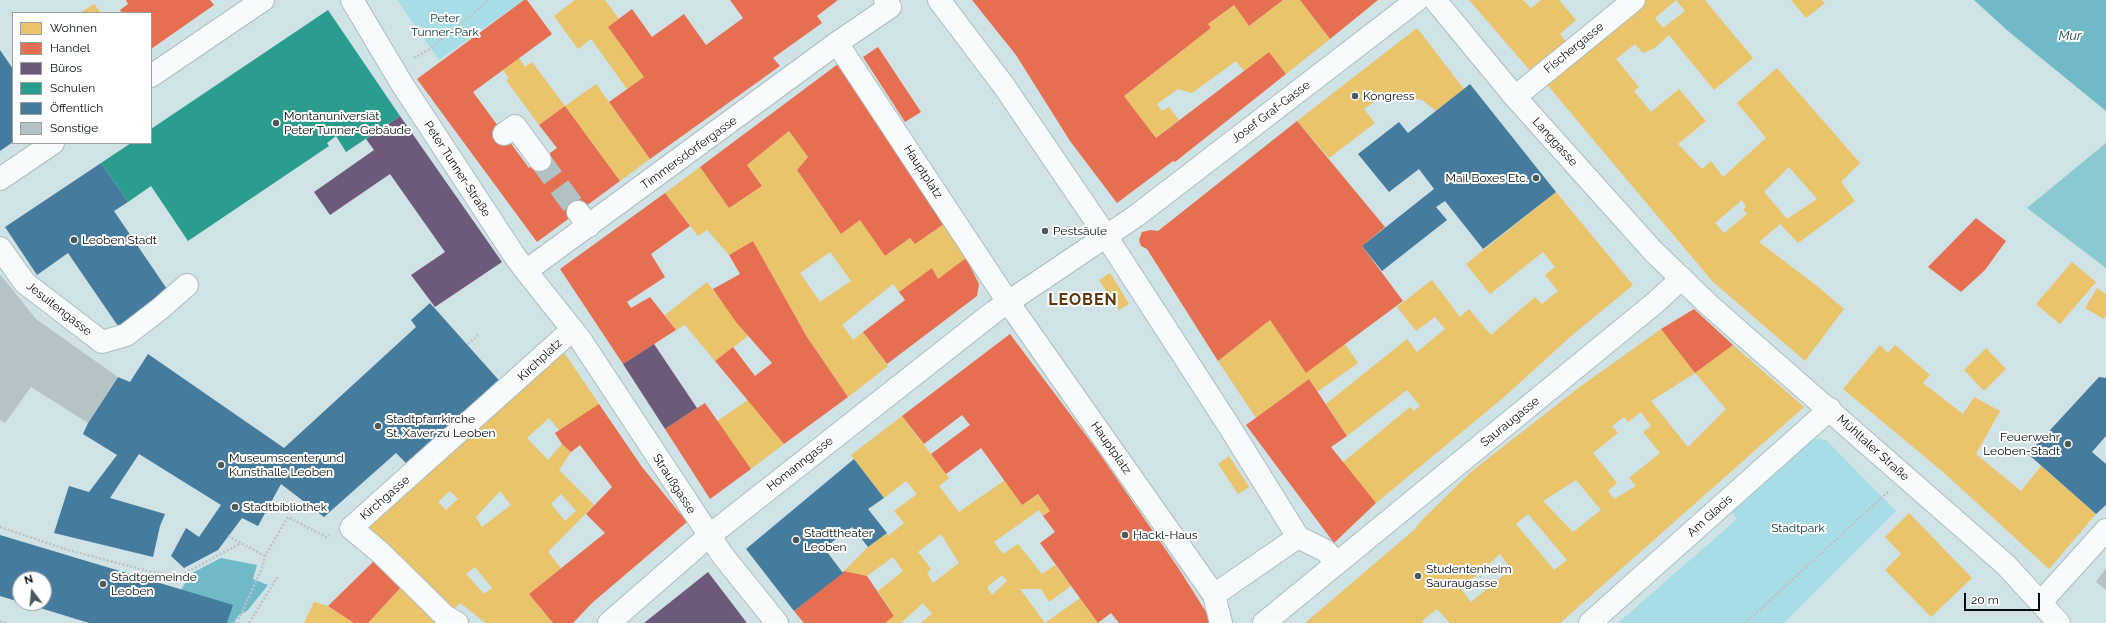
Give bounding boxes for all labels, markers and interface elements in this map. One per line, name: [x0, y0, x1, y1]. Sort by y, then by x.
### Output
park label: Peter Tunner-Park: [411, 11, 479, 39]
legend: [12, 12, 152, 144]
street label: Fischergasse: [1541, 20, 1607, 76]
text: Wohnen: [50, 21, 97, 35]
water label: Mur: [2059, 28, 2081, 44]
text: Handel: [50, 41, 90, 55]
text: Büros: [50, 61, 82, 75]
street label: Josef Graf-Gasse: [1229, 78, 1313, 146]
text: Schulen: [50, 81, 95, 95]
place label: Kongress: [1363, 89, 1415, 103]
marker: Kongress: [1350, 91, 1360, 101]
text: Öffentlich: [50, 101, 103, 115]
place label: Montanuniversiät Peter Tunner-Gebäude: [284, 109, 411, 137]
street label: Timmersdorfergasse: [638, 113, 740, 193]
street label: Langgasse: [1529, 115, 1581, 169]
marker: Montanuniversiät Peter Tunner-Gebäude: [271, 118, 281, 128]
street label: Peter Tunner-Straße: [421, 118, 493, 220]
text: Sonstige: [50, 121, 98, 135]
street label: Hauptplatz: [900, 143, 946, 201]
place label: Mail Boxes Etc.: [1446, 171, 1528, 185]
marker: Mail Boxes Etc.: [1531, 173, 1541, 183]
place label: Pestsäule: [1053, 224, 1107, 238]
marker: Pestsäule: [1040, 226, 1050, 236]
place label: Leoben Stadt: [82, 233, 157, 247]
marker: Leoben Stadt: [69, 235, 79, 245]
street label: Jesuitengasse: [24, 279, 94, 339]
district label: LEOBEN: [1048, 290, 1118, 310]
street label: Kirchplatz: [515, 336, 565, 384]
street label: Sauraugasse: [1478, 394, 1542, 450]
place label: Stadtpfarrkirche St. Xaver zu Leoben: [386, 412, 495, 440]
street label: Mühltaler Straße: [1834, 412, 1912, 484]
street label: Hauptplatz: [1088, 419, 1134, 477]
marker: Stadtpfarrkirche St. Xaver zu Leoben: [373, 421, 383, 431]
place label: Feuerwehr Leoben-Stadt: [1983, 430, 2060, 458]
street label: Homanngasse: [764, 434, 836, 494]
marker: Feuerwehr Leoben-Stadt: [2063, 439, 2073, 449]
place label: Museumscenter und Kunsthalle Leoben: [229, 451, 344, 479]
street label: Straußgasse: [649, 451, 699, 517]
marker: Museumscenter und Kunsthalle Leoben: [216, 460, 226, 470]
street label: Kirchgasse: [357, 473, 413, 523]
street label: Am Glacis: [1685, 492, 1735, 540]
place label: Stadtbibliothek: [243, 500, 327, 514]
marker: Stadtbibliothek: [230, 502, 240, 512]
park label: Stadtpark: [1771, 521, 1825, 535]
place label: Stadttheater Leoben: [804, 526, 873, 554]
place label: Hackl-Haus: [1133, 528, 1198, 542]
marker: Hackl-Haus: [1120, 530, 1130, 540]
marker: Stadttheater Leoben: [791, 535, 801, 545]
place label: Studentenheim Sauraugasse: [1426, 562, 1511, 590]
place label: Stadtgemeinde Leoben: [111, 570, 197, 598]
north arrow: [12, 571, 52, 611]
marker: Studentenheim Sauraugasse: [1413, 571, 1423, 581]
text: N: [23, 573, 35, 587]
marker: Stadtgemeinde Leoben: [98, 579, 108, 589]
scale bar: [1966, 585, 2042, 611]
text: 20 m: [1971, 593, 1999, 607]

